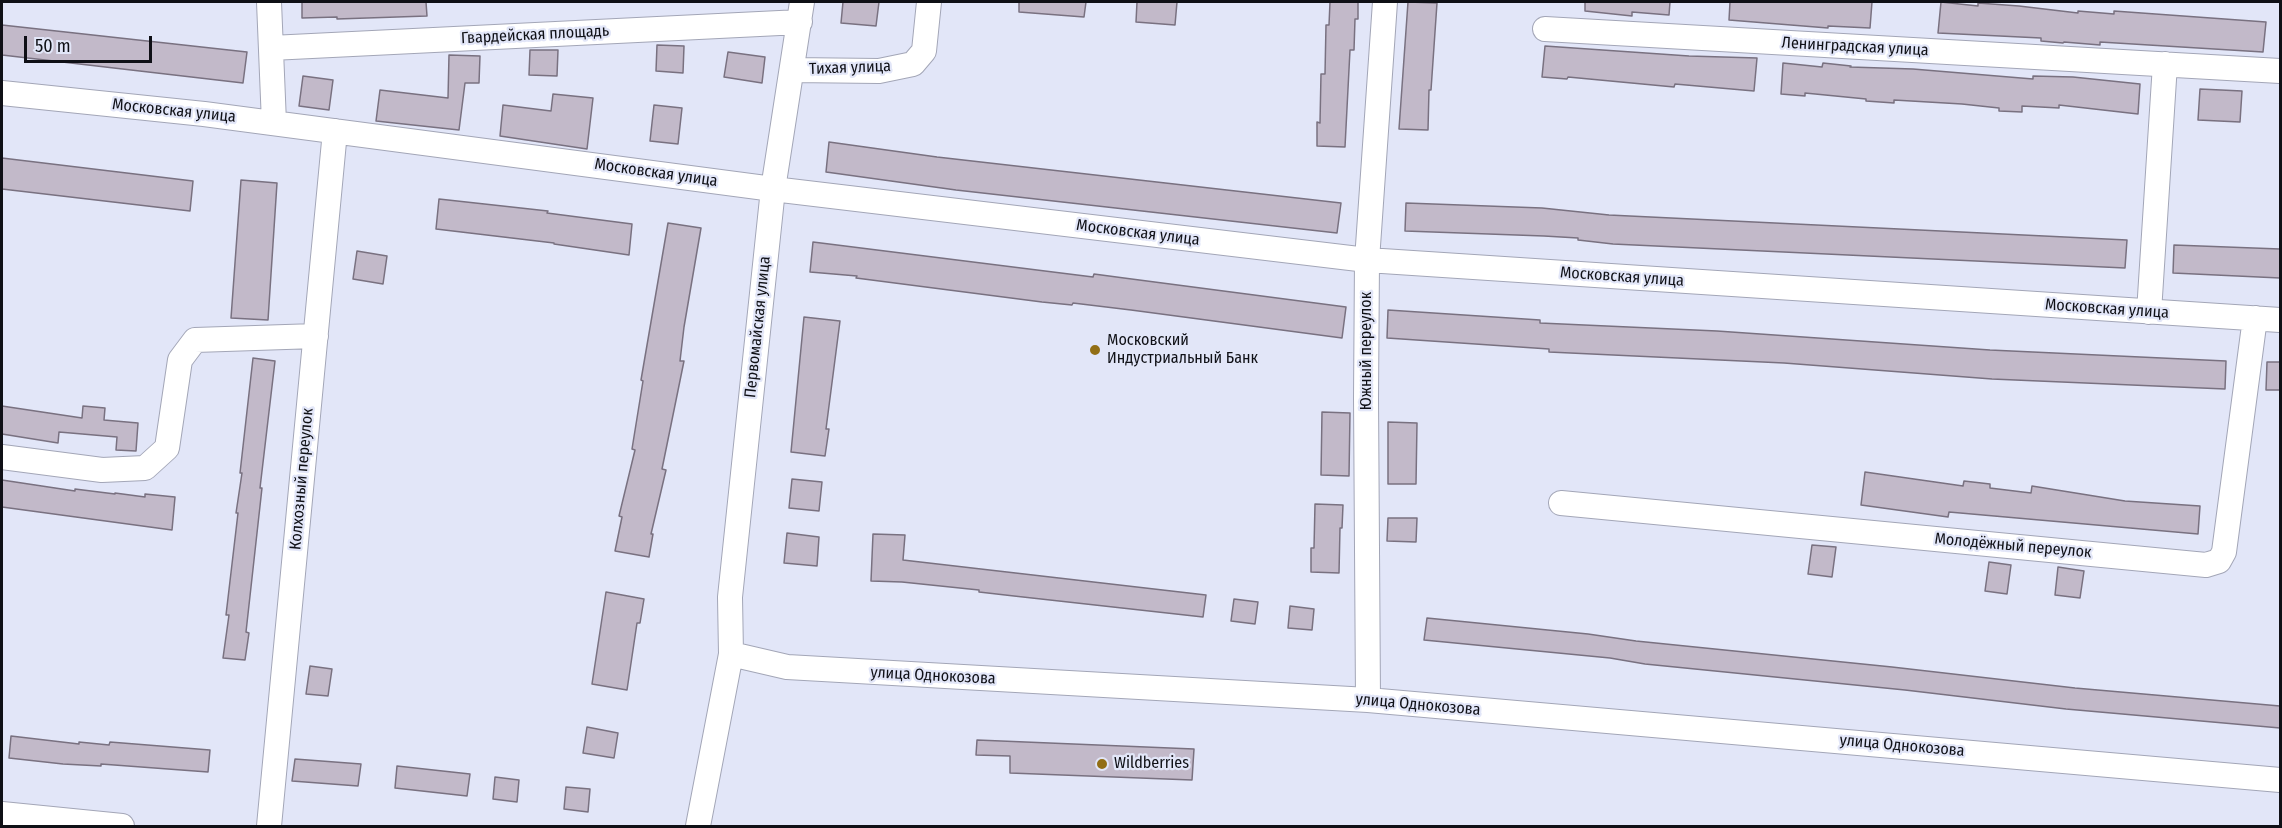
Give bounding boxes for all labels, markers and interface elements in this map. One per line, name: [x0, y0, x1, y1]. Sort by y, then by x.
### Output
street label: Гвардейская площадь: [460, 22, 610, 48]
scale bar: [27, 24, 154, 62]
street label: Ленинградская улица: [1781, 34, 1929, 60]
text: 50 m: [35, 35, 71, 57]
street label: Тихая улица: [809, 57, 891, 79]
street label: Московская улица: [111, 95, 237, 127]
street label: Московская улица: [593, 155, 719, 191]
street label: Московская улица: [1075, 216, 1201, 250]
street label: Первомайская улица: [741, 255, 775, 399]
street label: Московская улица: [1559, 263, 1685, 291]
street label: Южный переулок: [1357, 292, 1377, 410]
street label: Московская улица: [2044, 295, 2170, 323]
place label: Московский Индустриальный Банк: [1107, 331, 1258, 369]
marker: Московский Индустриальный Банк: [1088, 343, 1102, 357]
street label: Колхозный переулок: [286, 407, 318, 551]
street label: Молодёжный переулок: [1934, 530, 2092, 562]
street label: улица Однокозова: [870, 663, 996, 689]
street label: улица Однокозова: [1355, 690, 1481, 720]
street label: улица Однокозова: [1839, 731, 1965, 761]
place label: Wildberries: [1114, 754, 1189, 774]
marker: Wildberries: [1095, 757, 1109, 771]

